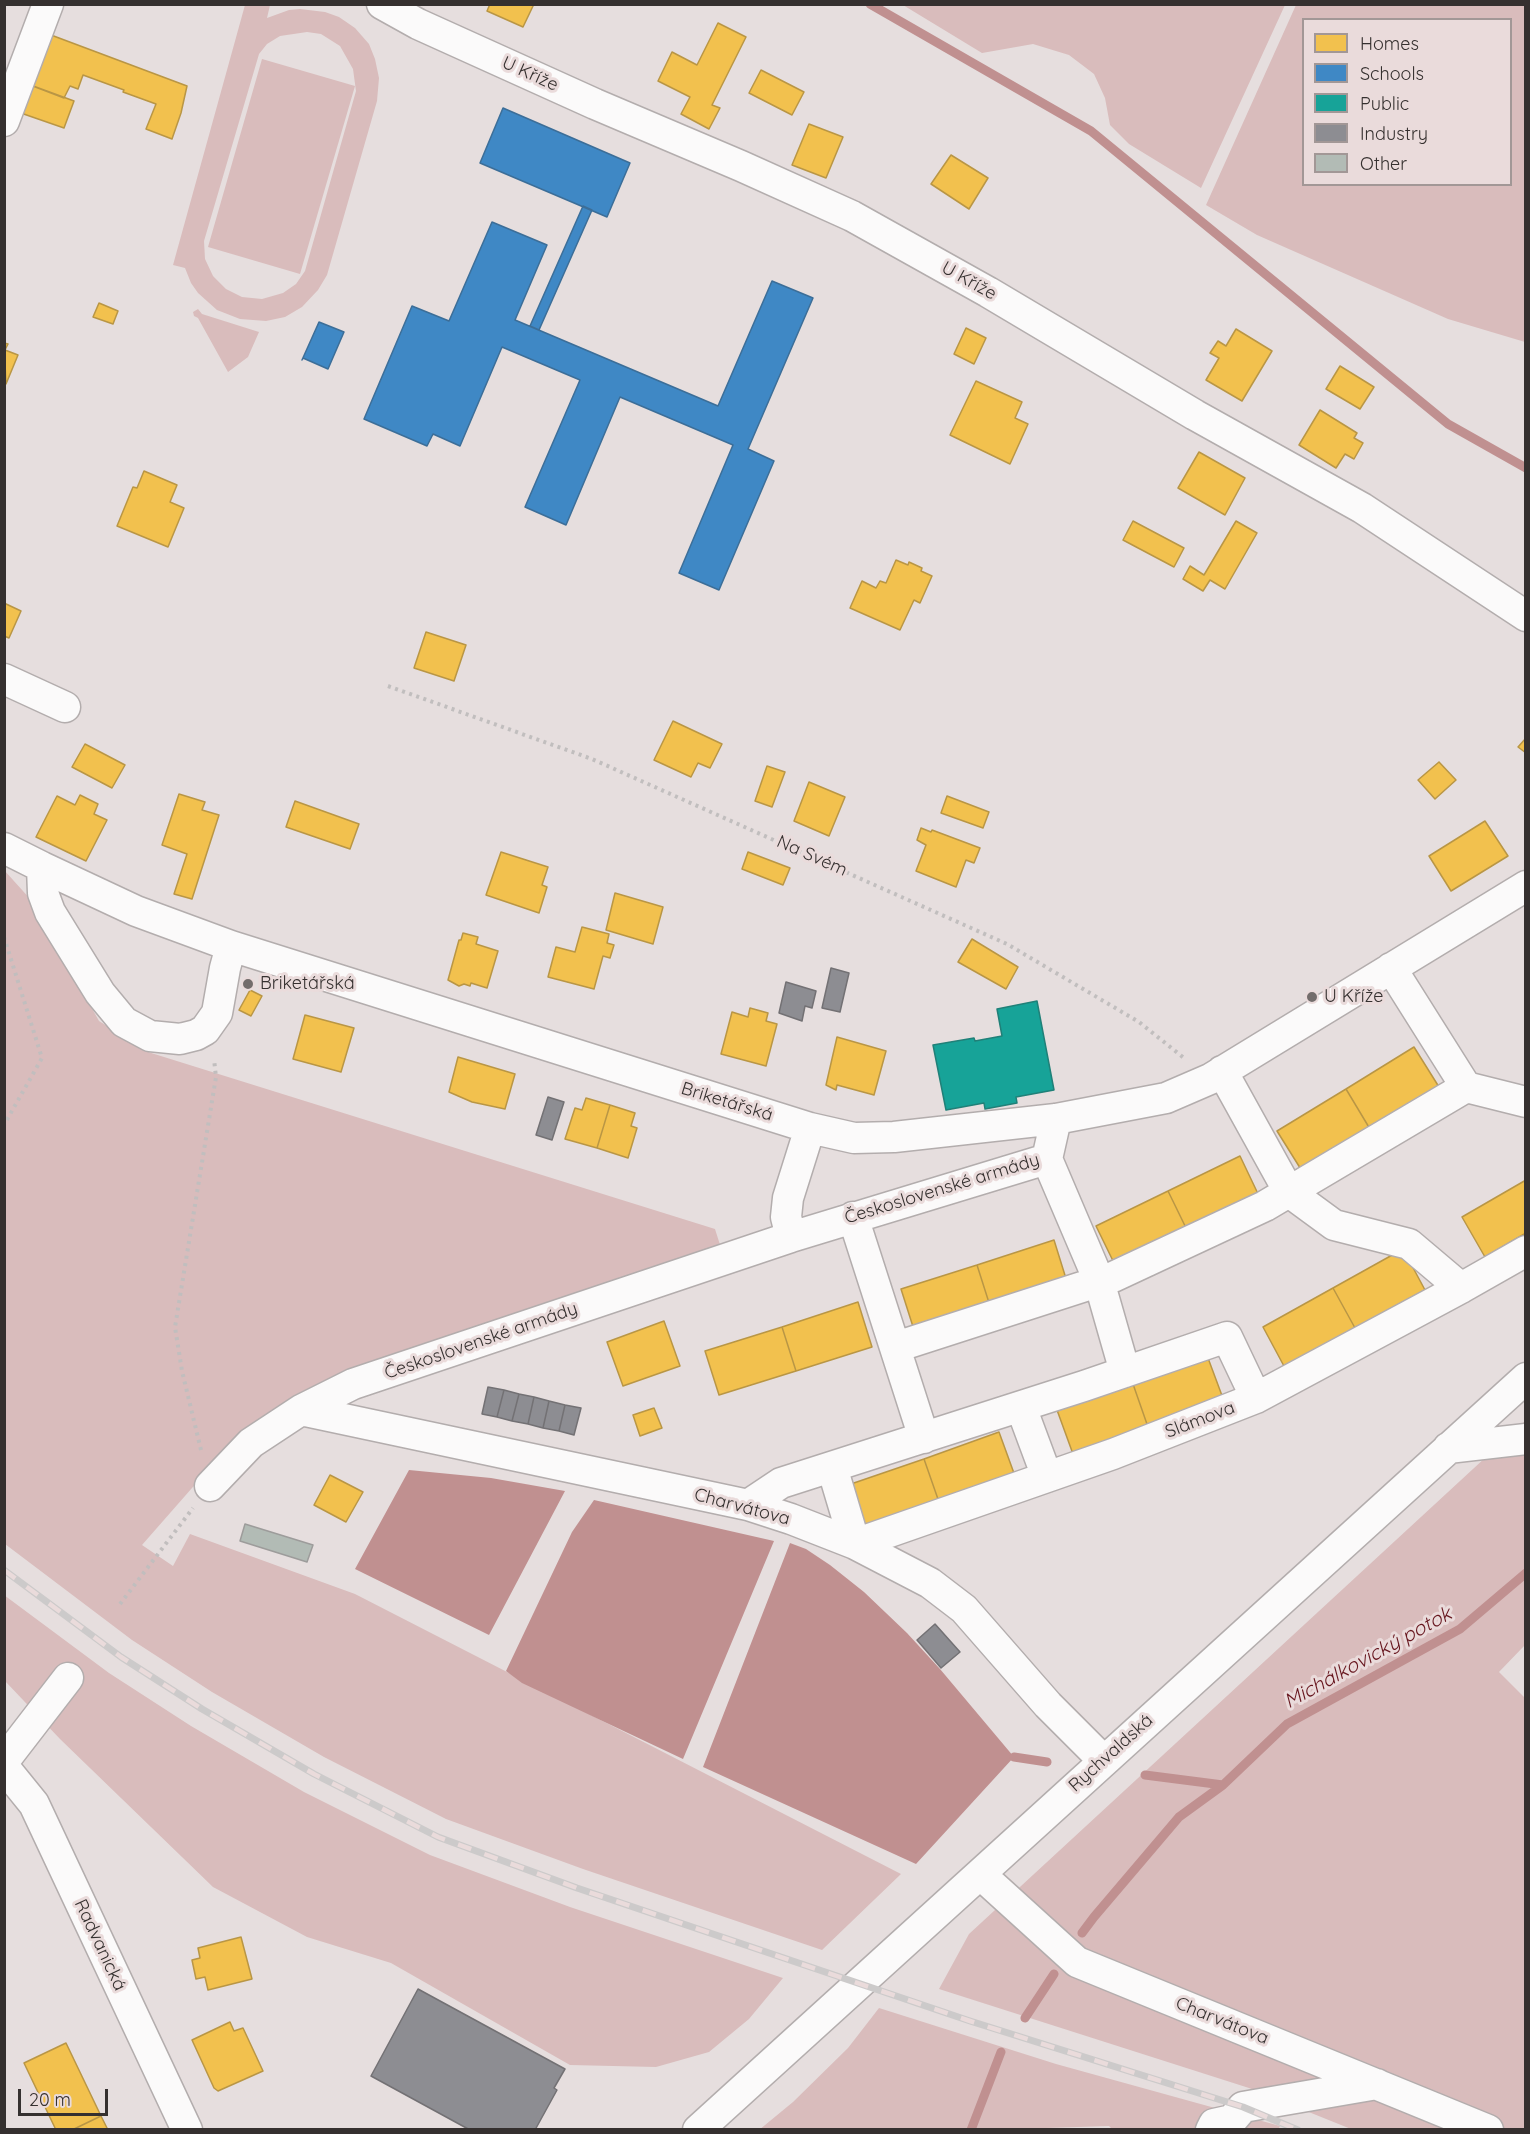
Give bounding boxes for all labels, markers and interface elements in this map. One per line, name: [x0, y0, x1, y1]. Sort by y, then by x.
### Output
legend: [1302, 18, 1512, 186]
text: Homes: [1360, 32, 1419, 55]
street label: U Kříže: [498, 52, 562, 96]
text: Schools: [1360, 62, 1424, 85]
text: Public: [1360, 92, 1409, 115]
text: Industry: [1360, 122, 1428, 145]
text: Other: [1360, 152, 1407, 175]
street label: U Kříže: [938, 257, 1000, 305]
street label: Na Svém: [773, 831, 851, 881]
place label: Briketářská: [260, 973, 355, 995]
marker: Briketářská: [241, 977, 255, 991]
place label: U Kříže: [1324, 986, 1383, 1008]
marker: U Kříže: [1305, 990, 1319, 1004]
street label: Briketářská: [679, 1078, 775, 1126]
street label: Československé armády: [842, 1149, 1042, 1229]
street label: Československé armády: [382, 1298, 580, 1384]
street label: Slámova: [1162, 1397, 1238, 1443]
street label: Charvátova: [692, 1484, 792, 1530]
water label: Michálkovický potok: [1280, 1602, 1456, 1714]
street label: Rychvaldská: [1064, 1710, 1158, 1796]
street label: Radvanická: [69, 1896, 131, 1994]
street label: Charvátova: [1172, 1993, 1272, 2049]
scale bar: [21, 2077, 111, 2115]
text: 20 m: [29, 2088, 71, 2111]

